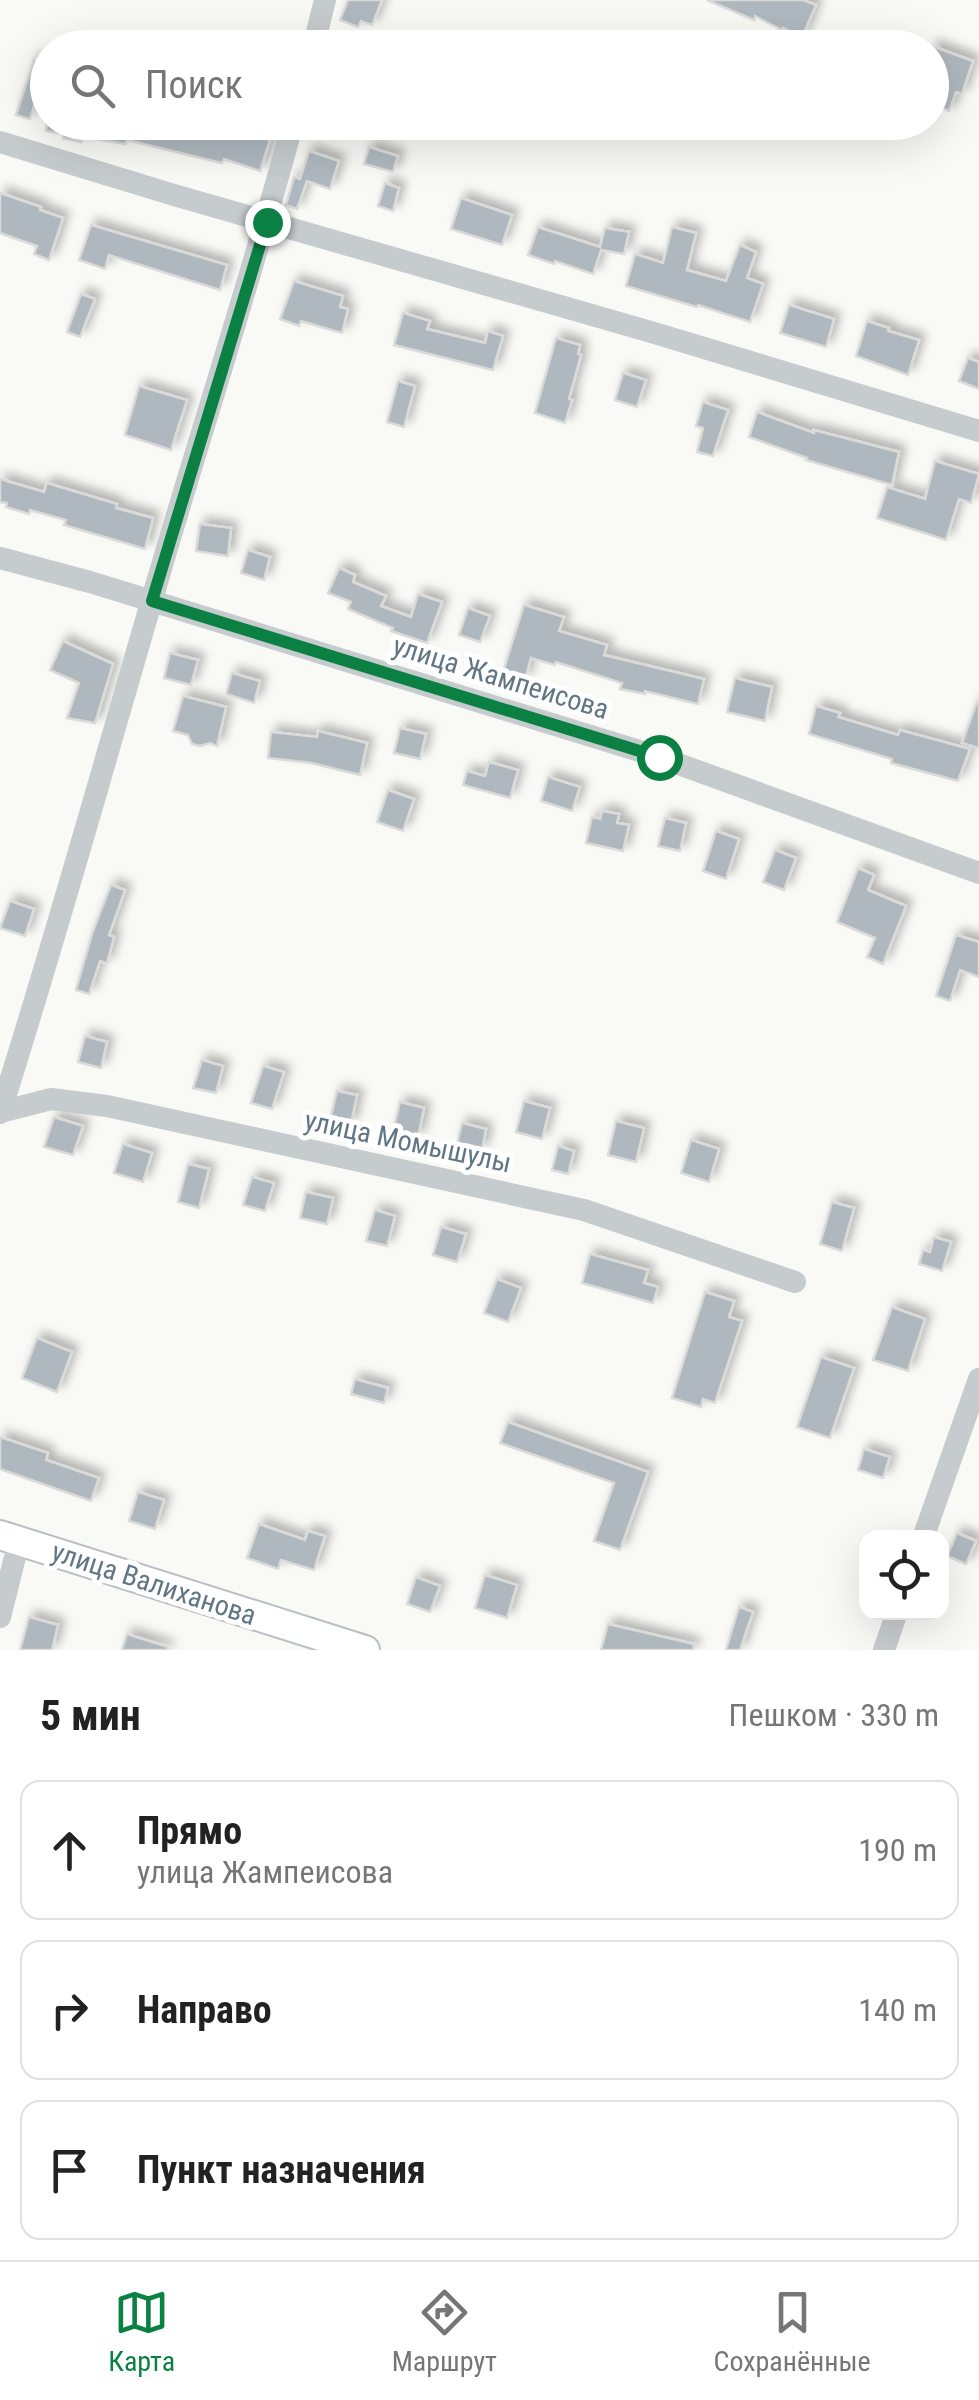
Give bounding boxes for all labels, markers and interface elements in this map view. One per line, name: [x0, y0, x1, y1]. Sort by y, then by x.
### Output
search box: [30, 30, 949, 140]
icon: search: [65, 58, 120, 113]
text: Поиск: [145, 63, 243, 107]
route end: [245, 200, 291, 246]
street label: улица Жампеисова: [389, 629, 613, 726]
route start: [637, 735, 683, 781]
street label: улица Момышулы: [301, 1103, 514, 1180]
map controls: [859, 1530, 949, 1620]
button: locate: [859, 1530, 949, 1620]
street label: улица Валиханова: [47, 1535, 260, 1632]
text: 5 мин: [40, 1691, 141, 1740]
text: Пешком · 330 m: [729, 1696, 939, 1734]
text: Прямо: [137, 1809, 242, 1853]
icon: ahead: [42, 1823, 97, 1878]
text: 190 m: [858, 1831, 937, 1869]
text: улица Жампеисова: [137, 1853, 393, 1891]
icon: right: [42, 1983, 97, 2038]
text: Направо: [137, 1988, 272, 2032]
text: 140 m: [858, 1991, 937, 2029]
icon: arrive: [42, 2143, 97, 2198]
text: Пункт назначения: [137, 2148, 426, 2192]
tab: Карта: [108, 2285, 175, 2378]
tab: Маршрут: [392, 2285, 497, 2378]
tab: Сохранённые: [714, 2285, 871, 2378]

